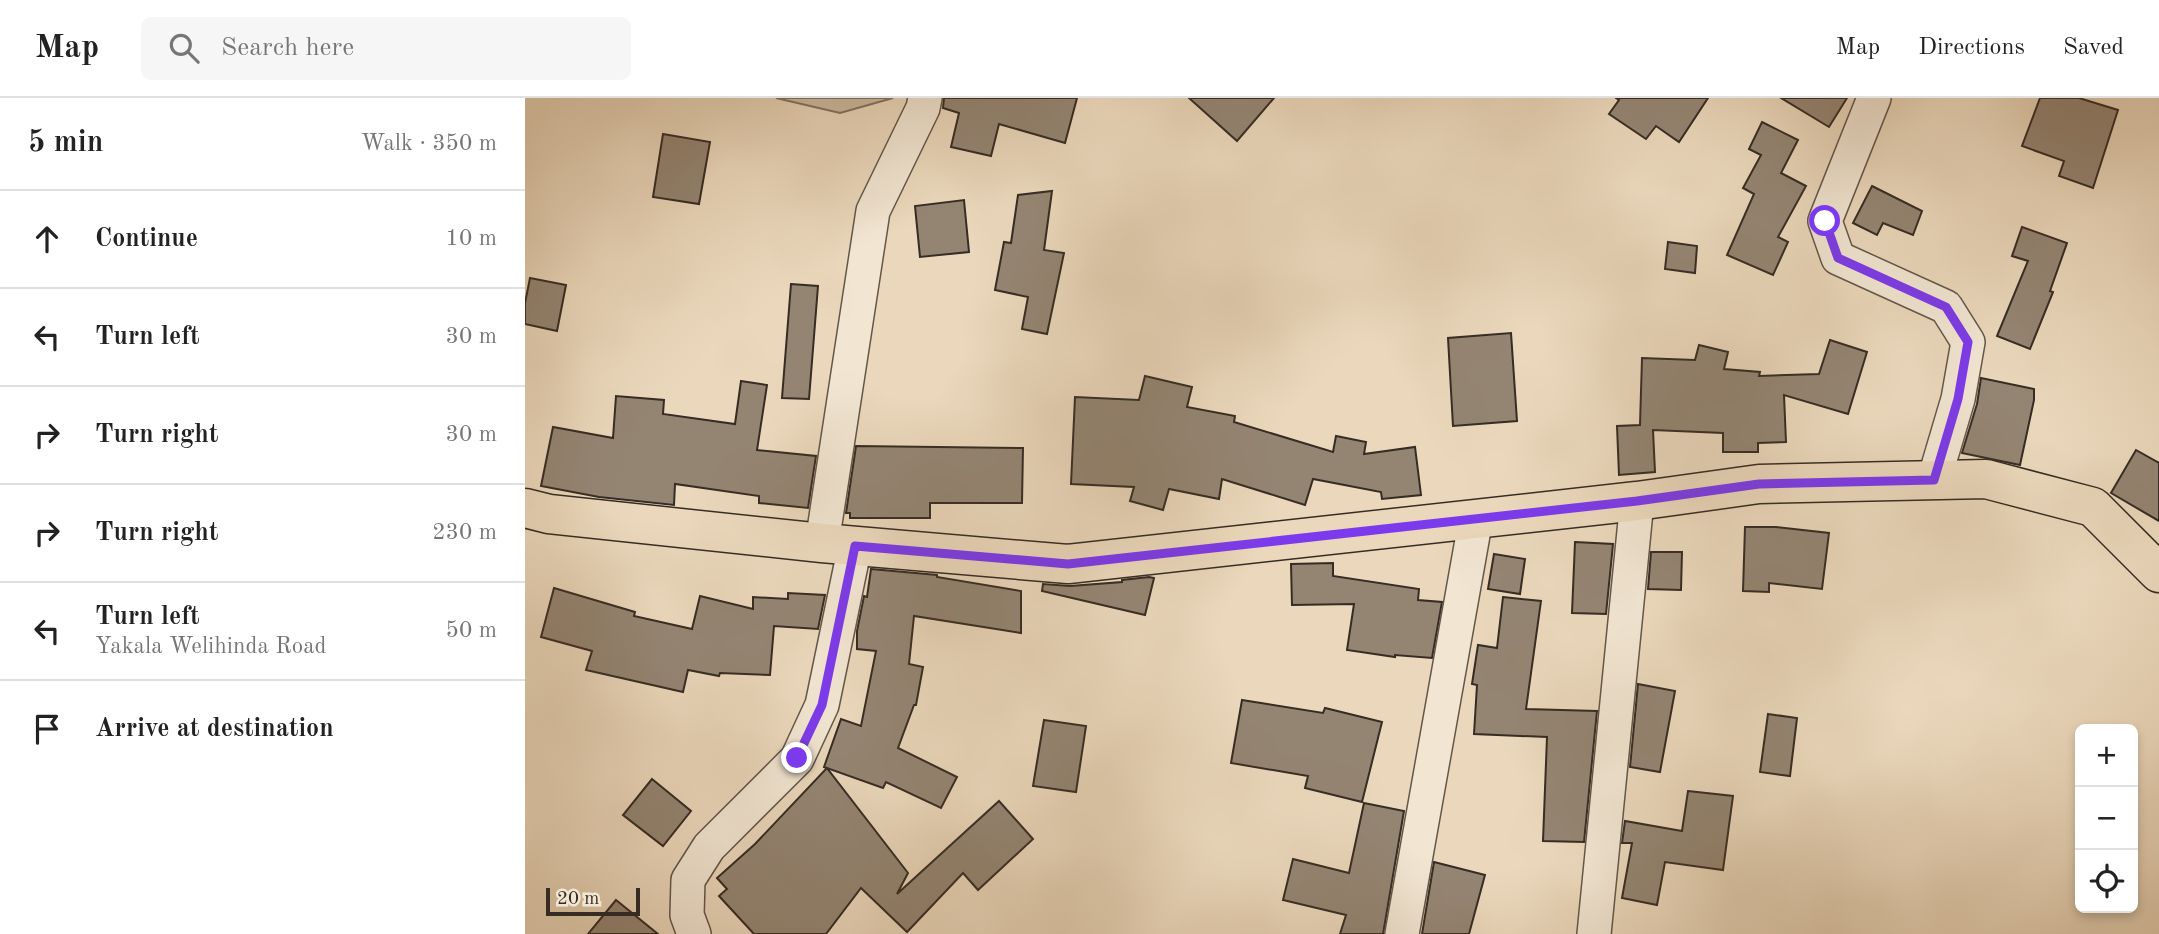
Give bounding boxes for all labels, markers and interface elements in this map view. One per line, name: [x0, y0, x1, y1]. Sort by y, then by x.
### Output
search box: [141, 17, 631, 80]
icon: search: [165, 29, 203, 67]
text: Map: [35, 32, 99, 65]
text: Search here: [221, 35, 354, 61]
text: Map: [1836, 36, 1880, 60]
text: Directions: [1918, 36, 2025, 60]
text: Saved: [2063, 36, 2124, 60]
text: 5 min: [28, 128, 103, 158]
text: Walk · 350 m: [361, 132, 497, 155]
route start: [1809, 205, 1840, 236]
icon: ahead: [28, 220, 66, 258]
text: Continue: [95, 226, 198, 252]
text: 10 m: [446, 227, 497, 250]
icon: left: [28, 318, 66, 356]
text: Turn left: [95, 324, 200, 350]
text: 30 m: [446, 325, 497, 348]
icon: right: [28, 416, 66, 454]
text: Turn right: [95, 422, 218, 448]
text: 30 m: [446, 423, 497, 446]
icon: right: [28, 514, 66, 552]
text: Turn right: [95, 520, 218, 546]
text: 230 m: [432, 521, 497, 544]
text: Turn left: [95, 604, 200, 630]
icon: left: [28, 612, 66, 650]
text: 50 m: [446, 619, 497, 642]
text: Yakala Welihinda Road: [95, 635, 327, 658]
icon: arrive: [28, 710, 66, 748]
text: Arrive at destination: [95, 716, 334, 742]
map controls: [2075, 724, 2138, 913]
button: +: [2075, 724, 2138, 787]
route end: [781, 742, 812, 773]
button: −: [2075, 787, 2138, 850]
button: locate: [2075, 850, 2138, 913]
scale bar: [546, 885, 641, 917]
text: 20 m: [557, 890, 599, 909]

